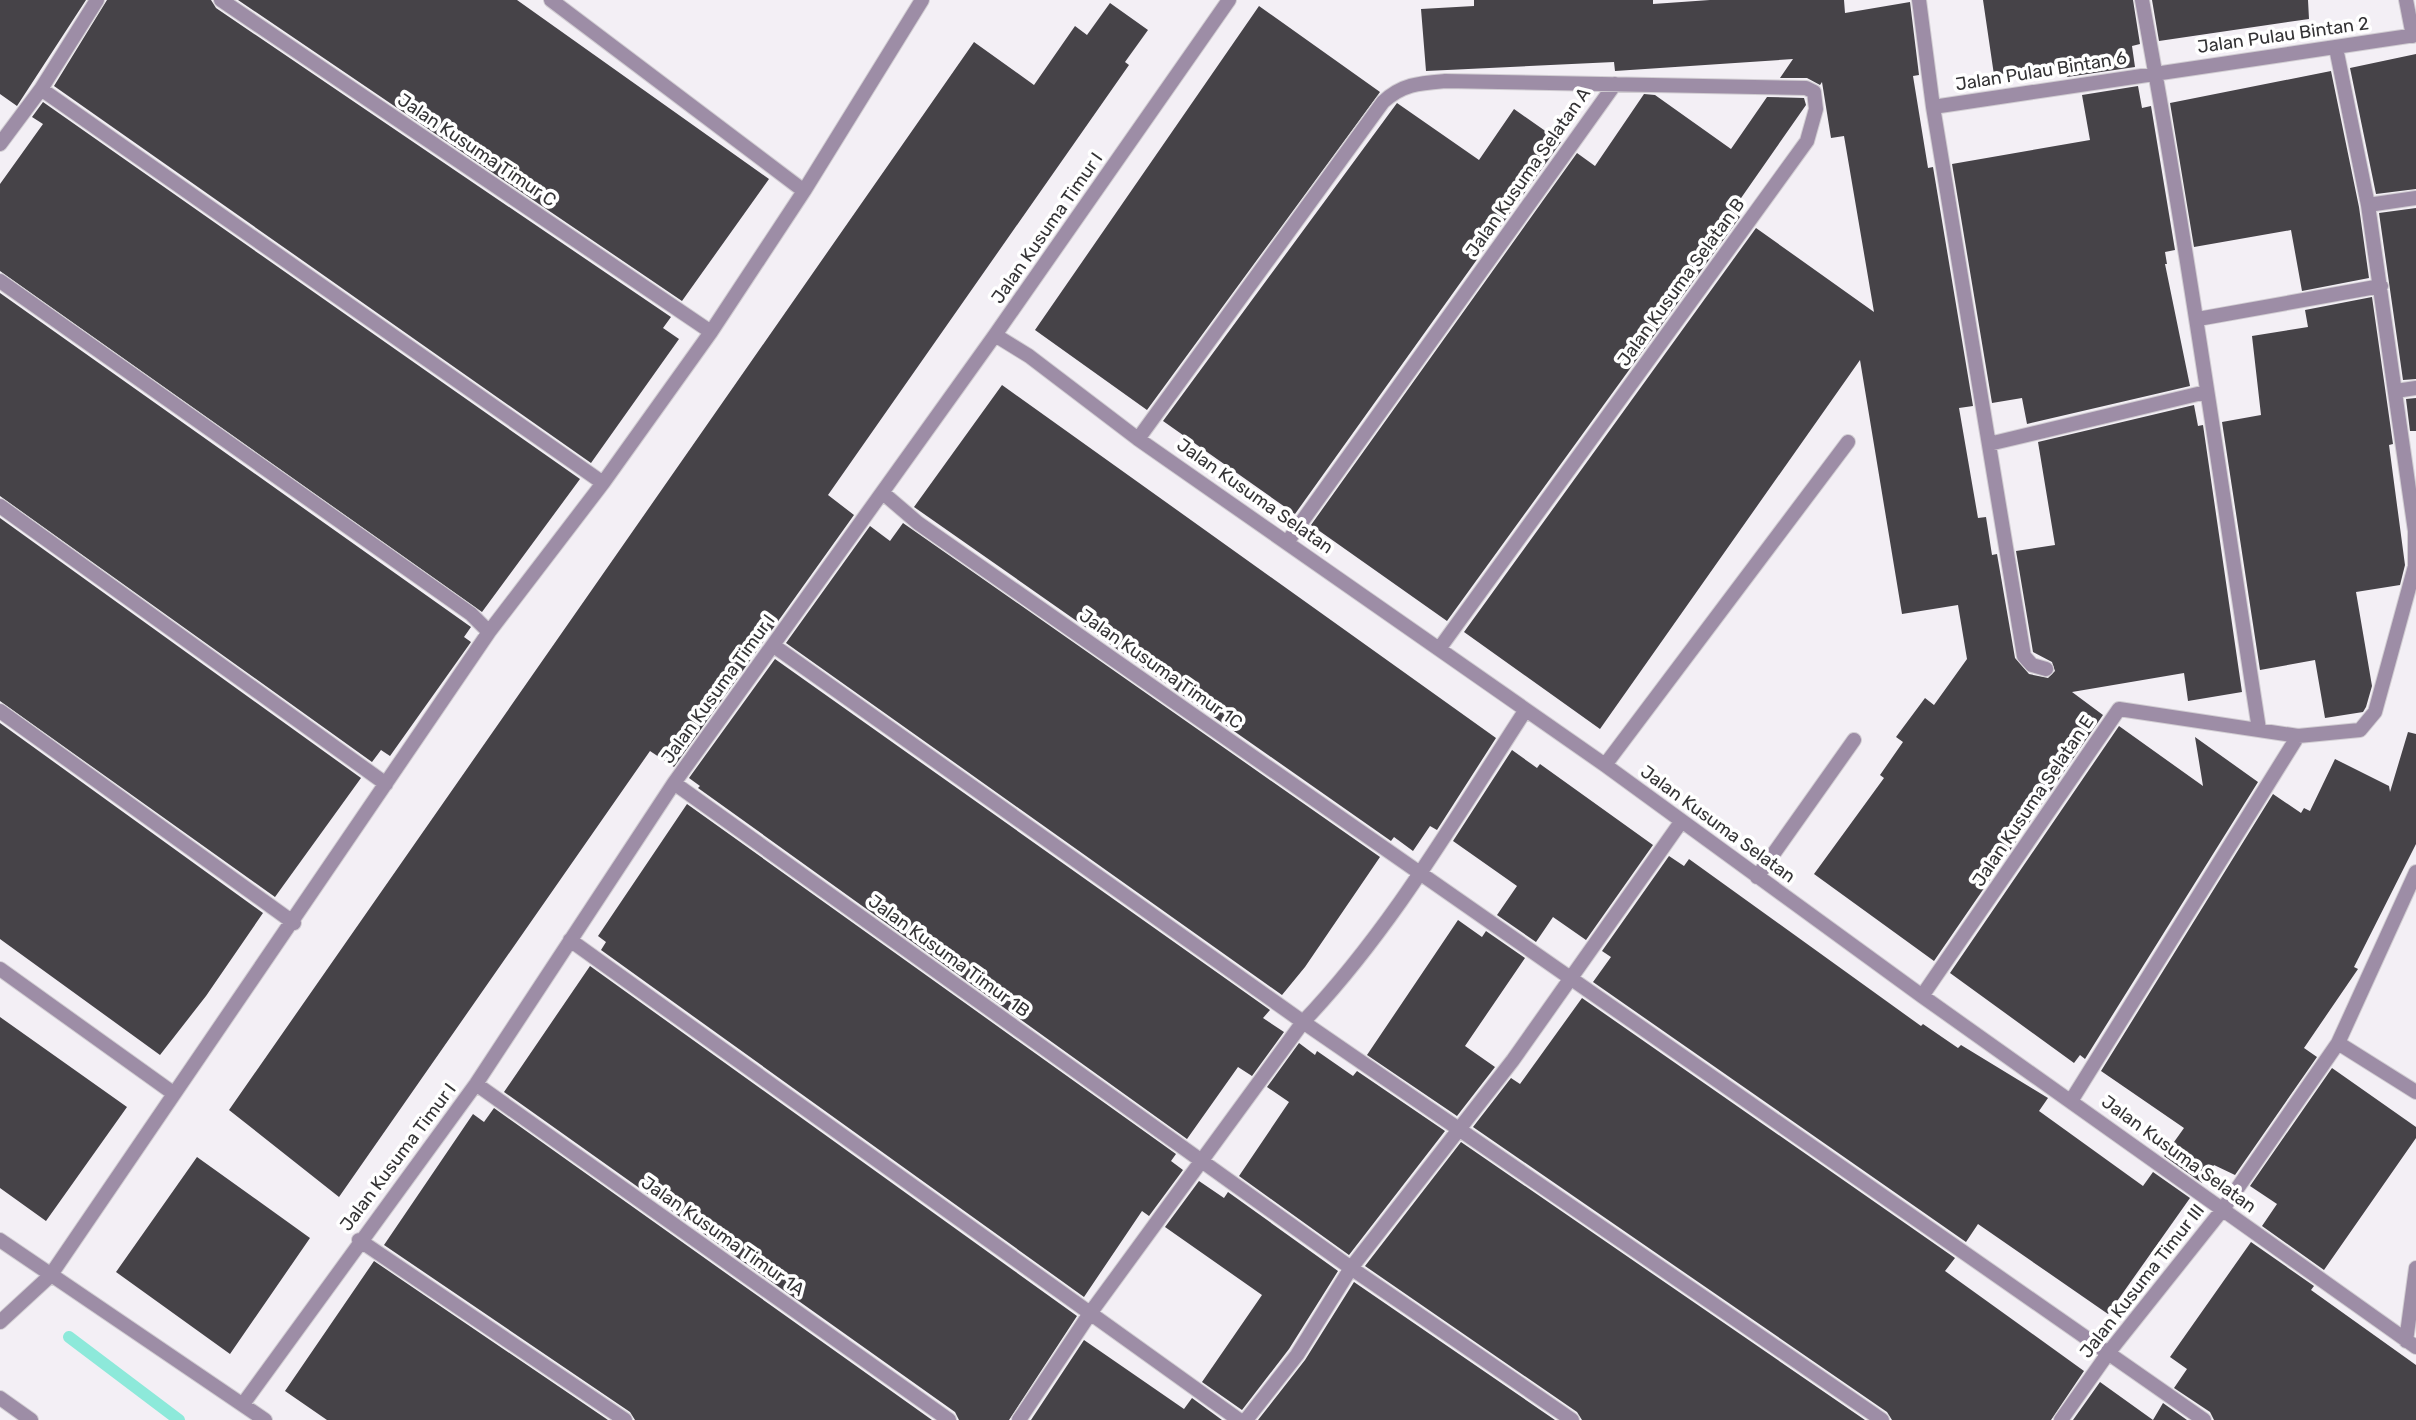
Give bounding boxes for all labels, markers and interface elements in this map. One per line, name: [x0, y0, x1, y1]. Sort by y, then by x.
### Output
street label: Jalan Pulau Bintan 2: [2196, 12, 2370, 58]
street label: Jalan Pulau Bintan 6: [1954, 47, 2128, 95]
street label: Jalan Kusuma Selatan A: [1461, 83, 1595, 261]
street label: Jalan Kusuma Timur C: [394, 89, 560, 211]
street label: Jalan Kusuma Timur I: [987, 148, 1107, 308]
street label: Jalan Kusuma Selatan B: [1613, 194, 1749, 370]
street label: Jalan Kusuma Selatan: [1173, 434, 1337, 558]
street label: Jalan Kusuma Timur 1C: [1075, 604, 1247, 734]
street label: Jalan Kusuma Timur I: [656, 610, 780, 768]
street label: Jalan Kusuma Selatan E: [1968, 711, 2098, 891]
street label: Jalan Kusuma Selatan: [1636, 760, 1800, 888]
street label: Jalan Kusuma Timur 1B: [864, 890, 1034, 1022]
street label: Jalan Kusuma Timur I: [335, 1079, 461, 1235]
street label: Jalan Kusuma Selatan: [2097, 1090, 2261, 1218]
street label: Jalan Kusuma Timur 1A: [637, 1171, 809, 1301]
street label: Jalan Kusuma Timur III: [2075, 1200, 2209, 1362]

